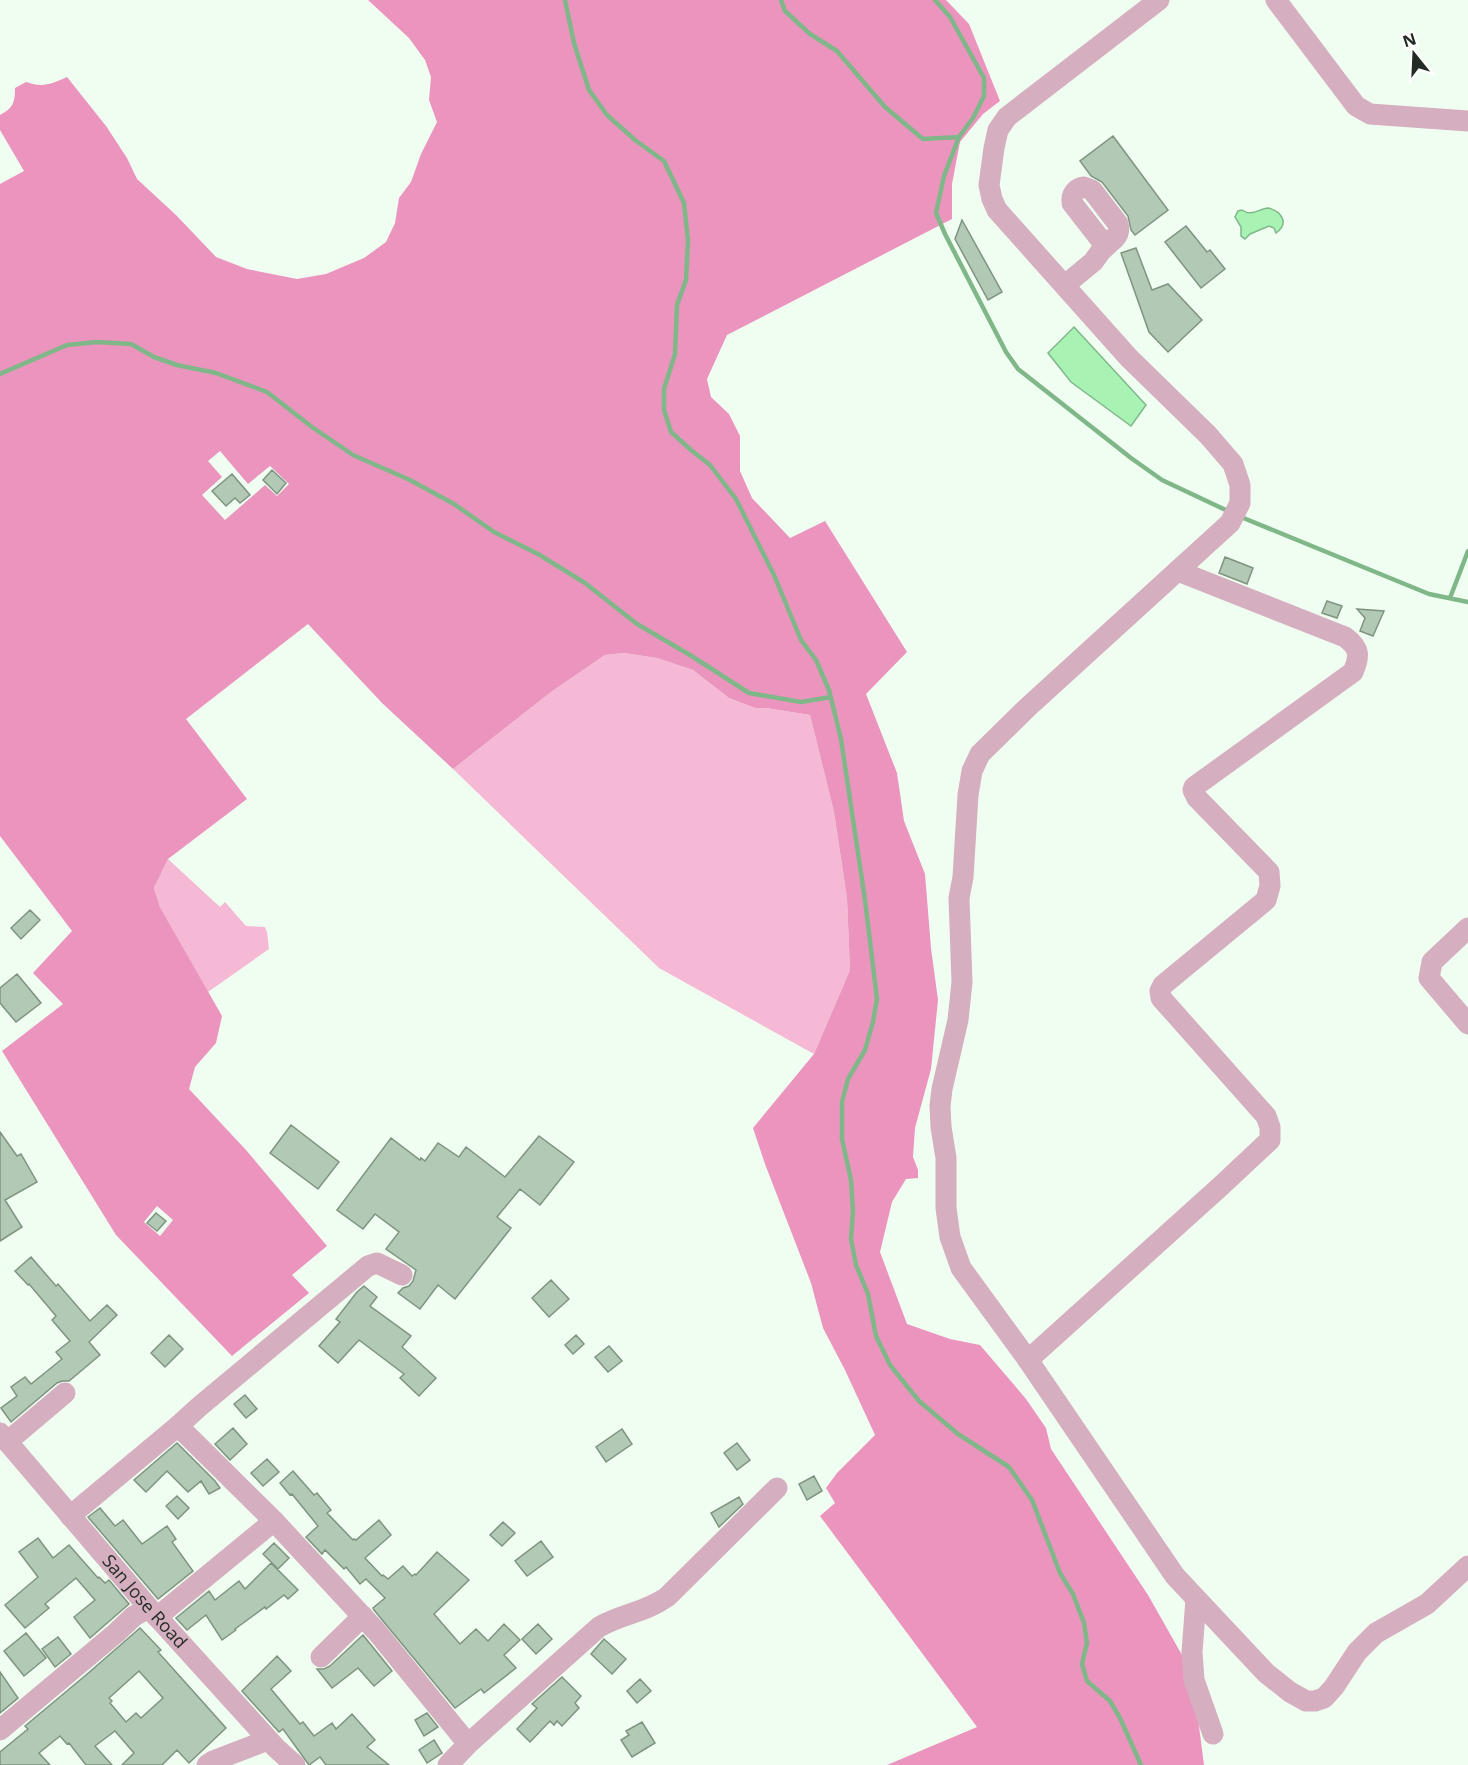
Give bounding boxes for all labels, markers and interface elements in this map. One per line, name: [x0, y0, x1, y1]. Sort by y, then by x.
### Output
north arrow: [1384, 24, 1444, 84]
text: N: [1400, 27, 1419, 52]
street label: San Jose Road: [97, 1549, 193, 1653]

